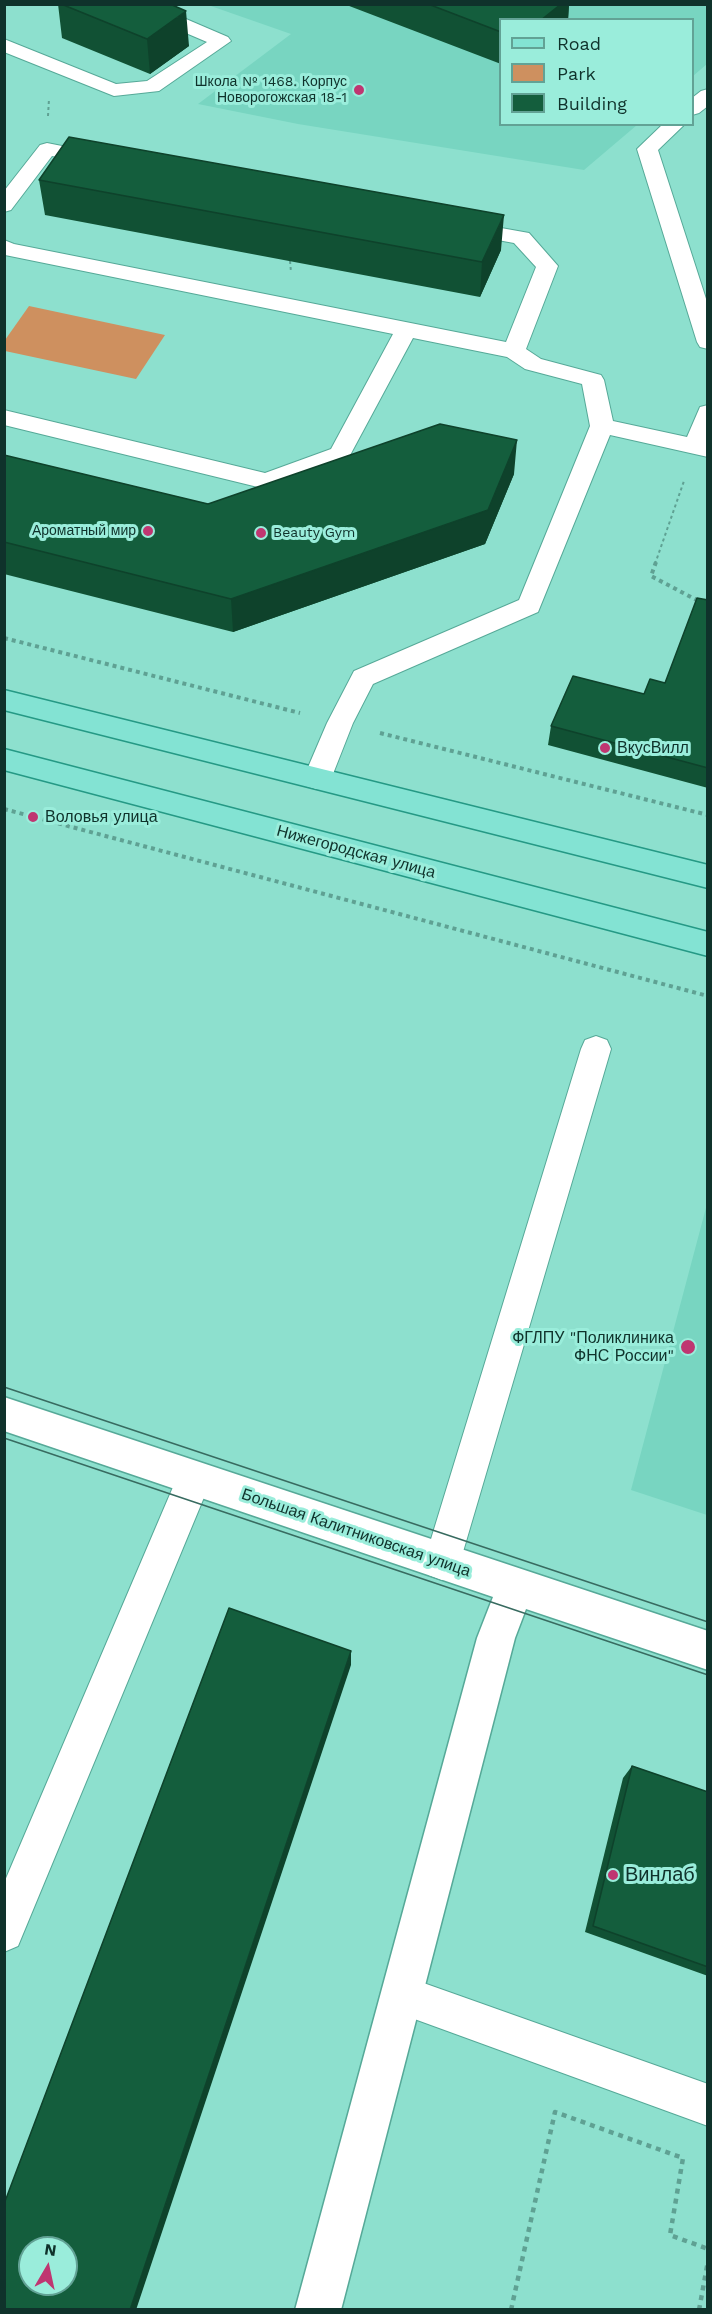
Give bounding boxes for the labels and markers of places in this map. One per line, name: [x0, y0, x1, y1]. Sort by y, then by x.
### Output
place label: Школа № 1468. Корпус Новорогожская 18-1: [195, 74, 347, 106]
marker: Школа № 1468. Корпус Новорогожская 18-1: [352, 83, 366, 97]
place label: Ароматный мир: [32, 523, 136, 539]
marker: Ароматный мир: [141, 524, 155, 538]
place label: Beauty Gym: [273, 525, 355, 541]
marker: Beauty Gym: [254, 526, 268, 540]
place label: ВкусВилл: [617, 738, 689, 758]
marker: ВкусВилл: [598, 741, 612, 755]
place label: Воловья улица: [45, 807, 158, 827]
marker: Воловья улица: [26, 810, 40, 824]
place label: ФГЛПУ "Поликлиника ФНС России": [512, 1328, 674, 1366]
marker: ФГЛПУ "Поликлиника ФНС России": [679, 1338, 697, 1356]
place label: Винлаб: [625, 1863, 695, 1887]
marker: Винлаб: [606, 1868, 620, 1882]

